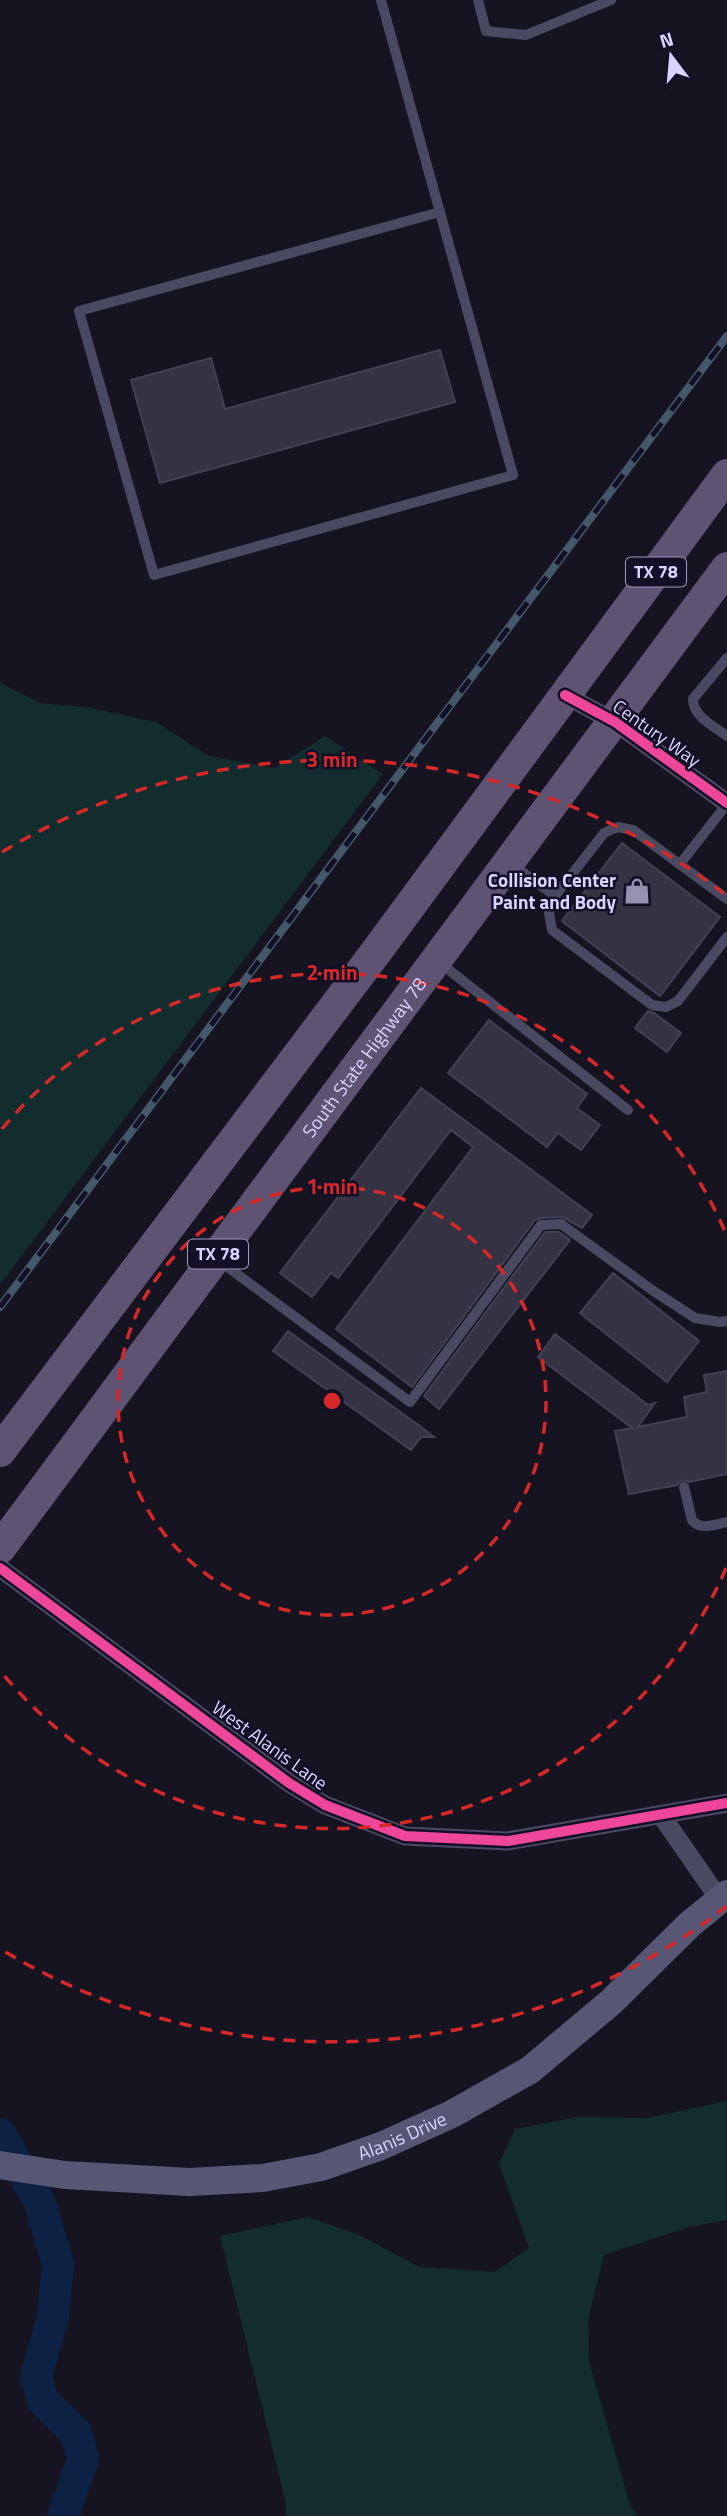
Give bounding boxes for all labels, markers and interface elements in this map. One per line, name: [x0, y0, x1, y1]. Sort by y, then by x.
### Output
north arrow: [636, 21, 706, 91]
text: N: [656, 23, 677, 55]
road number: TX 78: [626, 558, 686, 586]
street label: Century Way: [607, 692, 707, 774]
text: 3 min: [306, 743, 358, 775]
place label: Collision Center Paint and Body: [488, 865, 616, 916]
shop icon: Collision Center Paint and Body: [622, 876, 652, 906]
text: 2 min: [306, 956, 358, 988]
street label: South State Highway 78: [294, 970, 433, 1143]
text: 1 min: [306, 1170, 358, 1202]
road number: TX 78: [188, 1240, 248, 1268]
centre of rings: [320, 1389, 344, 1413]
street label: West Alanis Lane: [206, 1693, 334, 1797]
street label: Alanis Drive: [354, 2103, 451, 2167]

